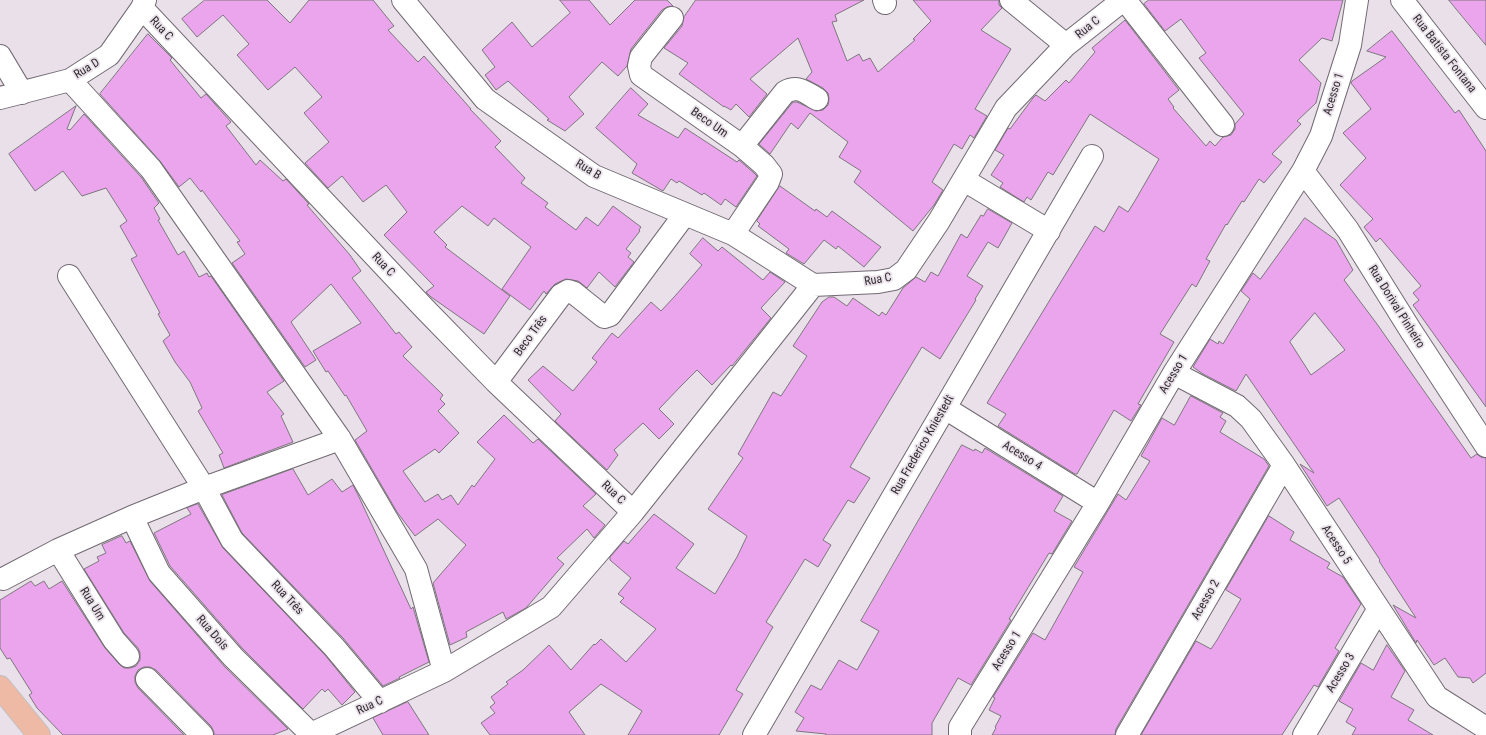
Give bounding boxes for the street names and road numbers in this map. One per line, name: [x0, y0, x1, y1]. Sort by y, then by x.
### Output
street label: Rua Batista Fontana: [1409, 12, 1479, 96]
street label: Rua C: [146, 14, 176, 44]
street label: Rua C: [1073, 14, 1103, 42]
street label: Rua D: [72, 56, 102, 82]
street label: Acesso 1: [1321, 71, 1347, 117]
street label: Beco Um: [688, 105, 730, 141]
street label: Rua B: [573, 157, 603, 183]
street label: Rua C: [368, 250, 398, 280]
street label: Rua Dorival Pinheiro: [1365, 263, 1427, 351]
street label: Rua C: [863, 271, 893, 289]
street label: Beco Três: [511, 313, 551, 359]
street label: Acesso 1: [1157, 352, 1191, 396]
street label: Rua Frederico Kniestedt: [889, 393, 957, 497]
street label: Acesso 4: [1000, 438, 1044, 474]
street label: Rua C: [598, 478, 628, 508]
street label: Acesso 5: [1318, 523, 1354, 567]
street label: Acesso 2: [1189, 577, 1223, 623]
street label: Rua Três: [268, 578, 306, 618]
street label: Rua Um: [76, 585, 108, 623]
street label: Rua Dois: [193, 613, 231, 653]
street label: Acesso 1: [989, 629, 1025, 673]
street label: Acesso 3: [1324, 651, 1358, 695]
street label: Rua C: [355, 694, 385, 718]

